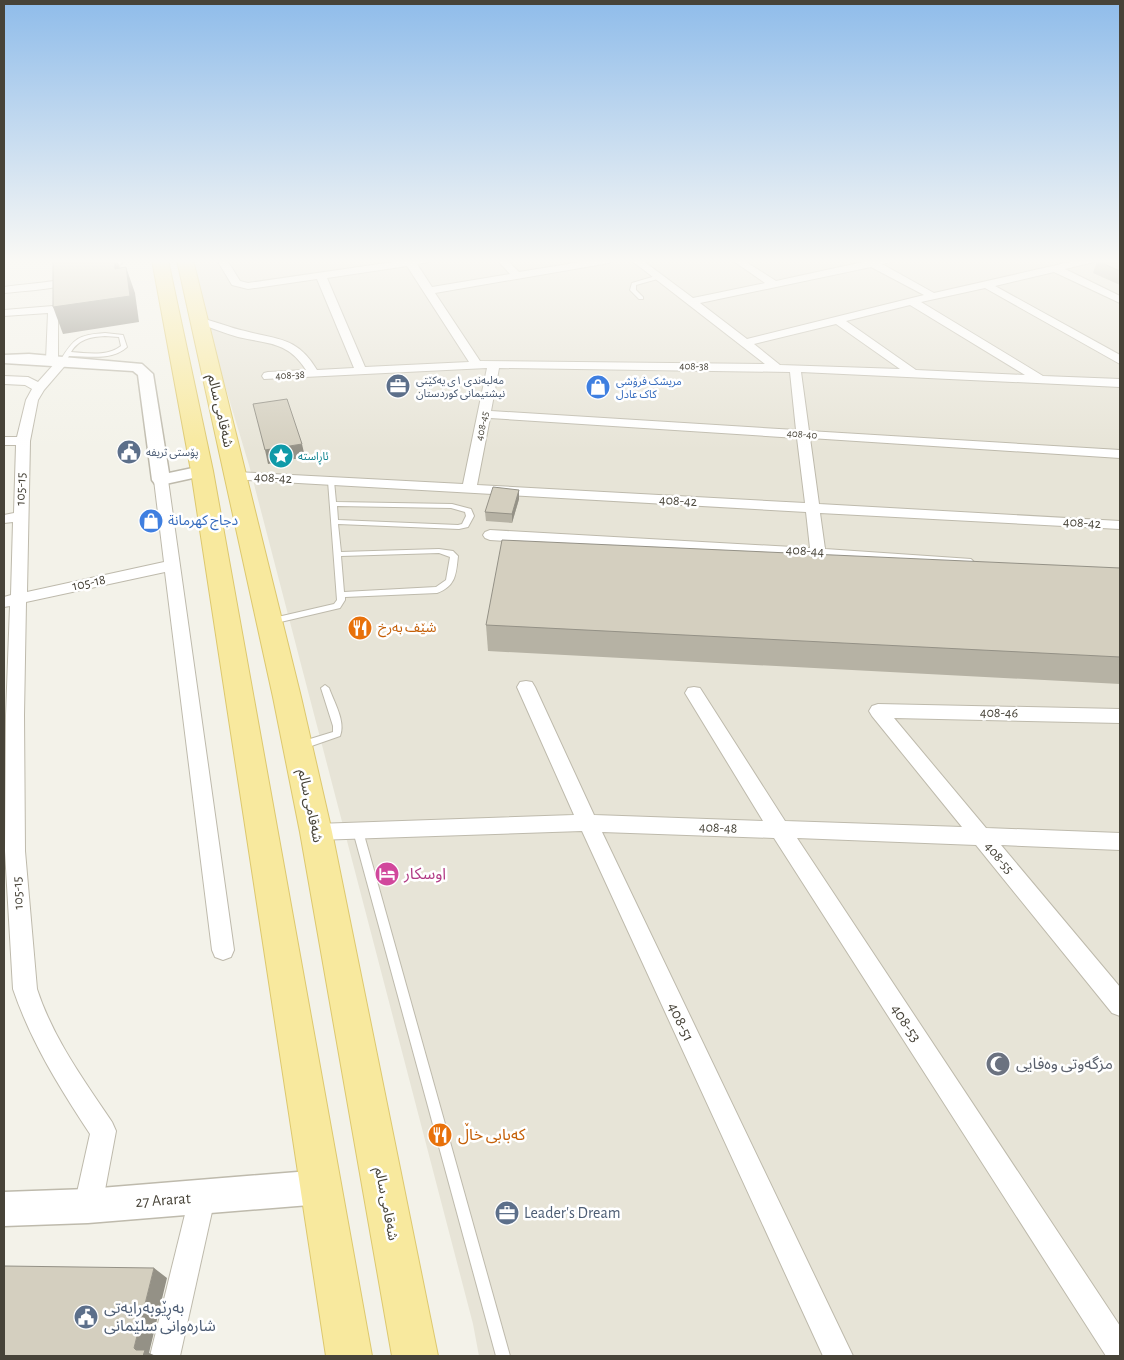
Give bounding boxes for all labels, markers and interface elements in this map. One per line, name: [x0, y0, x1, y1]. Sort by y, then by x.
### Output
street label: 408-38: [679, 360, 709, 372]
street label: 408-38: [275, 369, 305, 381]
street label: شەقامی سالم: [202, 373, 235, 450]
office icon: مەلبەندی ١ی یەکێتی نیشتیمانی کوردستان: [385, 373, 411, 399]
shop icon: مریشک فرۆشی کاک عادل: [585, 374, 611, 400]
place label: مەلبەندی ١ی یەکێتی نیشتیمانی کوردستان: [416, 375, 505, 400]
place label: مریشک فرۆشی کاک عادل: [616, 376, 682, 400]
street label: 408-45: [474, 410, 491, 442]
street label: 408-40: [786, 427, 818, 441]
public building icon: پۆستی تریفە: [116, 439, 142, 465]
place icon: ئاڕاستە: [268, 443, 294, 469]
place label: پۆستی تریفە: [146, 447, 199, 460]
place label: ئاڕاستە: [298, 451, 329, 465]
street label: 408-42: [254, 470, 292, 486]
street label: 105-15: [13, 472, 29, 506]
street label: 408-42: [659, 493, 697, 509]
shop icon: دجاج كهرمانة: [138, 508, 164, 534]
place label: دجاج كهرمانة: [168, 514, 238, 531]
street label: 408-42: [1063, 515, 1101, 531]
street label: 408-44: [785, 543, 825, 559]
street label: 105-18: [71, 573, 107, 593]
restaurant icon: شێف بەرخ: [347, 615, 373, 641]
place label: شێف بەرخ: [378, 621, 437, 638]
street label: 408-46: [980, 706, 1018, 720]
street label: شەقامی سالم: [292, 768, 325, 845]
street label: 408-48: [699, 820, 737, 836]
street label: 408-55: [982, 839, 1016, 877]
hotel icon: اوسكار: [374, 861, 400, 887]
place label: اوسكار: [403, 866, 446, 883]
street label: 105-15: [10, 876, 26, 910]
street label: 408-51: [665, 1000, 697, 1044]
street label: 408-53: [888, 1001, 924, 1045]
mosque icon: مزگەوتی وەفایی: [985, 1051, 1011, 1077]
place label: مزگەوتی وەفایی: [1016, 1055, 1113, 1073]
restaurant icon: کەبابی خاڵ: [427, 1122, 453, 1148]
place label: کەبابی خاڵ: [458, 1122, 526, 1145]
street label: شەقامی سالم: [369, 1166, 400, 1243]
street label: 27 Ararat: [135, 1190, 191, 1210]
office icon: Leader's Dream: [494, 1200, 520, 1226]
place label: Leader's Dream: [524, 1205, 620, 1221]
place label: بەڕێوبەرایەتی شارەوانی سلێمانی: [104, 1300, 216, 1335]
public building icon: بەڕێوبەرایەتی شارەوانی سلێمانی: [73, 1304, 99, 1330]

